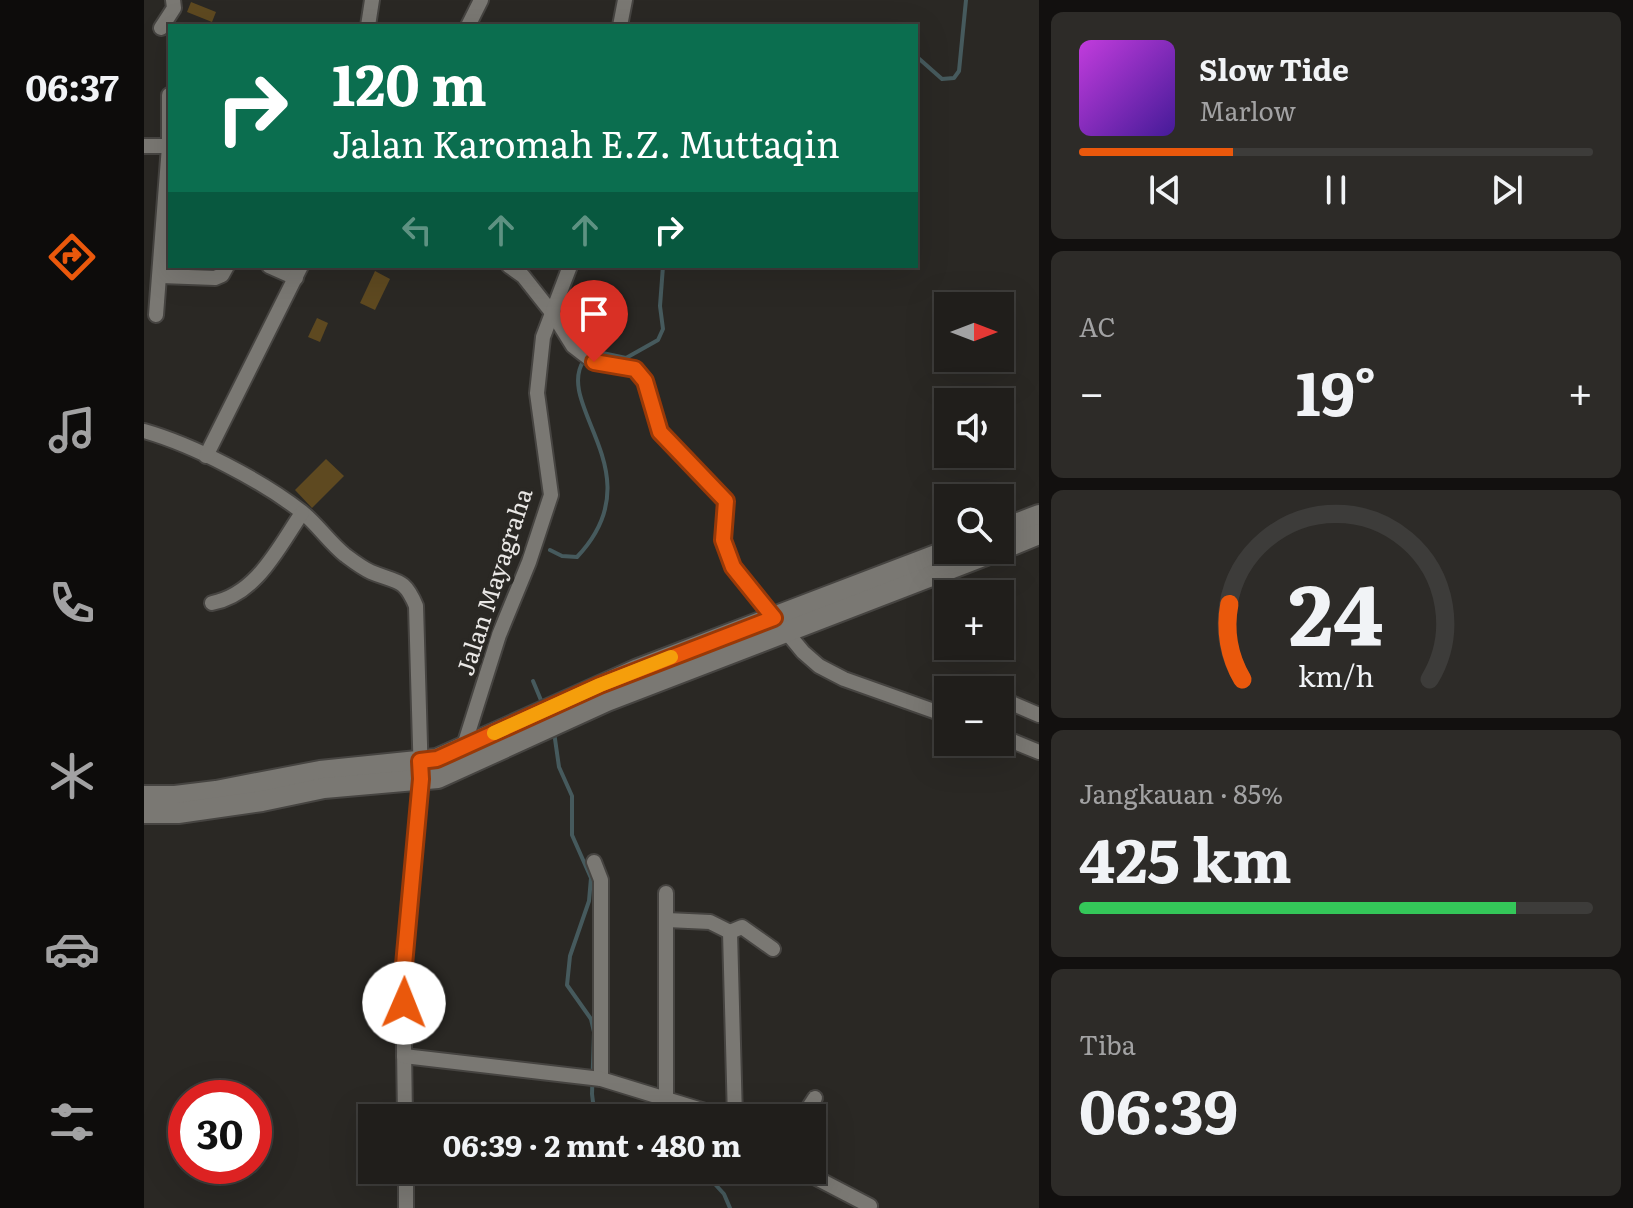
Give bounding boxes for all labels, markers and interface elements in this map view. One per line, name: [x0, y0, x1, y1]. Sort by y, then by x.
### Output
text: 120 m: [332, 40, 487, 123]
text: Slow Tide: [1199, 46, 1349, 90]
icon: right: [200, 56, 304, 160]
text: 06:37: [25, 59, 119, 112]
text: Marlow: [1199, 90, 1296, 129]
text: Jalan Karomah E.Z. Muttaqin: [332, 116, 840, 169]
icon: previous: [1143, 168, 1187, 212]
icon: pause: [1314, 168, 1358, 212]
icon: next: [1485, 168, 1529, 212]
icon: left: [395, 208, 439, 252]
icon: ahead: [479, 208, 523, 252]
icon: ahead: [563, 208, 607, 252]
icon: right: [647, 208, 691, 252]
icon: directions: [44, 229, 100, 285]
pin: [560, 280, 628, 362]
icon: arrive: [572, 292, 616, 336]
north arrow: [934, 292, 1014, 372]
map controls: [934, 292, 1014, 756]
text: AC: [1079, 306, 1116, 345]
text: 19°: [1296, 345, 1376, 434]
text: −: [1079, 357, 1105, 423]
text: +: [1567, 357, 1593, 423]
button: sound: [934, 388, 1014, 468]
icon: music: [44, 402, 100, 458]
street label: Jalan Mayagraha: [446, 483, 539, 679]
button: search: [934, 484, 1014, 564]
text: 24: [1289, 548, 1383, 672]
icon: phone: [44, 575, 100, 631]
button: +: [934, 580, 1014, 660]
text: km/h: [1298, 653, 1374, 696]
button: −: [934, 676, 1014, 756]
icon: climate: [44, 748, 100, 804]
text: Jangkauan · 85%: [1079, 773, 1283, 812]
text: 425 km: [1079, 812, 1292, 901]
icon: car: [44, 921, 100, 977]
position arrow: [362, 961, 446, 1045]
text: Tiba: [1079, 1024, 1136, 1063]
text: 06:39: [1079, 1063, 1238, 1152]
speed limit sign: 30: [168, 1080, 272, 1184]
icon: filters: [44, 1094, 100, 1150]
text: 06:39 · 2 mnt · 480 m: [443, 1122, 741, 1166]

